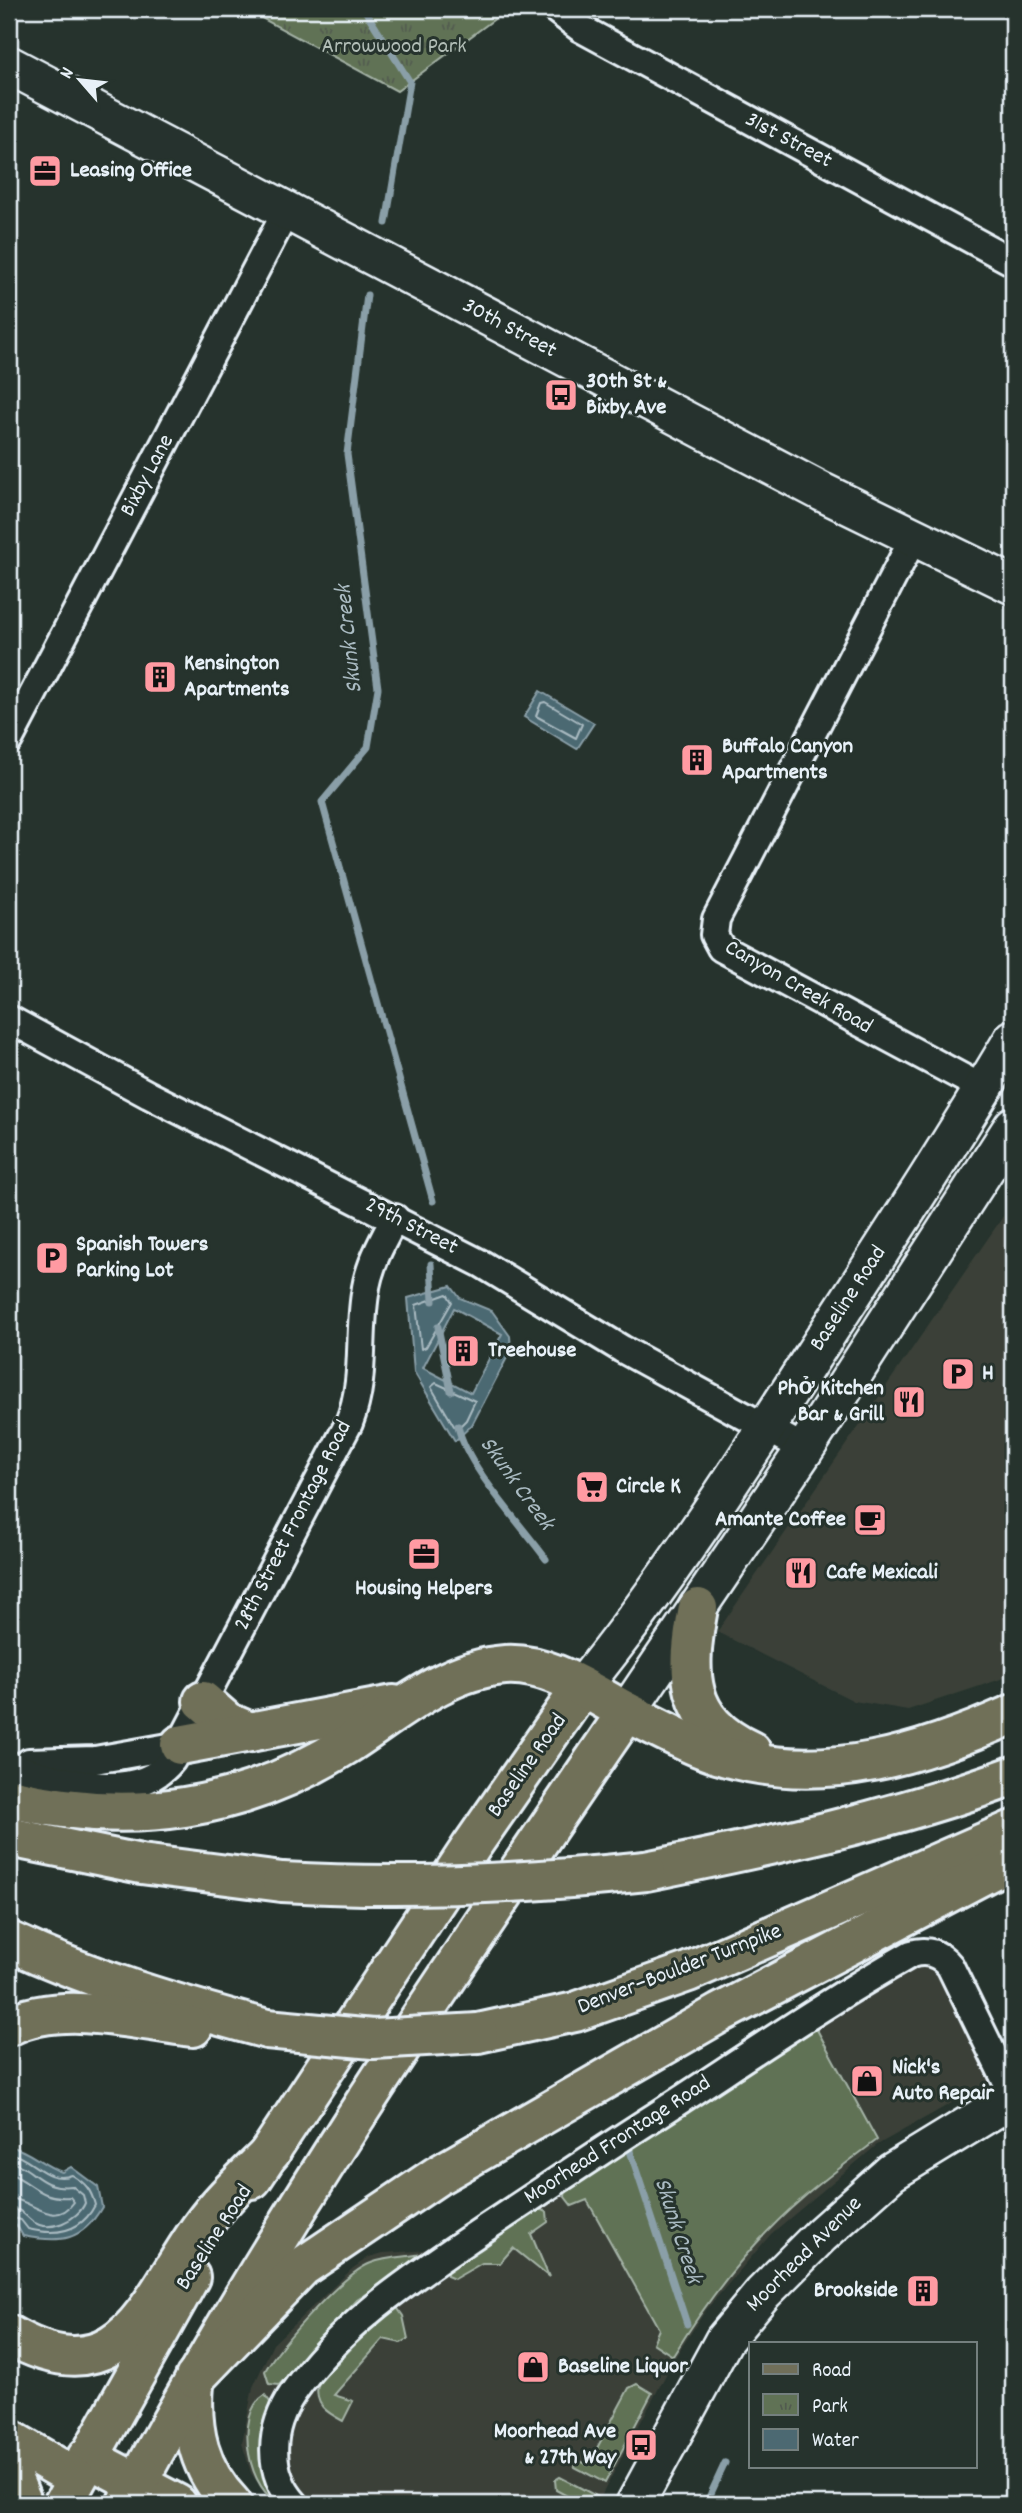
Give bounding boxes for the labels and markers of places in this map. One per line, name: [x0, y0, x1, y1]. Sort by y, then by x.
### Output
office icon: Leasing Office: [26, 152, 64, 190]
place label: Leasing Office: [70, 155, 192, 188]
place label: 30th St & Bixby Ave: [586, 366, 667, 425]
bus stop icon: 30th St & Bixby Ave: [542, 376, 580, 414]
place label: Kensington Apartments: [184, 648, 290, 707]
building icon: Kensington Apartments: [141, 658, 179, 696]
place label: Buffalo Canyon Apartments: [722, 731, 853, 790]
building icon: Buffalo Canyon Apartments: [678, 741, 716, 779]
place label: Spanish Towers Parking Lot: [76, 1229, 209, 1288]
parking icon: Spanish Towers Parking Lot: [33, 1239, 71, 1277]
building icon: Treehouse: [444, 1332, 482, 1370]
place label: Treehouse: [488, 1335, 576, 1368]
parking icon: H: [939, 1355, 977, 1393]
place label: H: [982, 1358, 994, 1391]
place label: Phở Kitchen Bar & Grill: [778, 1373, 885, 1432]
restaurant icon: Phở Kitchen Bar & Grill: [890, 1383, 928, 1421]
supermarket icon: Circle K: [573, 1468, 611, 1506]
place label: Circle K: [616, 1471, 681, 1504]
cafe icon: Amante Coffee: [851, 1501, 889, 1539]
place label: Amante Coffee: [715, 1504, 846, 1537]
office icon: Housing Helpers: [405, 1535, 443, 1573]
restaurant icon: Cafe Mexicali: [782, 1554, 820, 1592]
place label: Cafe Mexicali: [826, 1557, 938, 1590]
place label: Housing Helpers: [355, 1573, 493, 1606]
place label: Nick's Auto Repair: [892, 2052, 994, 2111]
shop icon: Nick's Auto Repair: [848, 2062, 886, 2100]
building icon: Brookside: [904, 2272, 942, 2310]
place label: Brookside: [814, 2275, 898, 2308]
shop icon: Baseline Liquor: [514, 2348, 552, 2386]
place label: Baseline Liquor: [558, 2351, 688, 2384]
place label: Moorhead Ave & 27th Way: [494, 2416, 618, 2475]
bus stop icon: Moorhead Ave & 27th Way: [622, 2426, 660, 2464]

